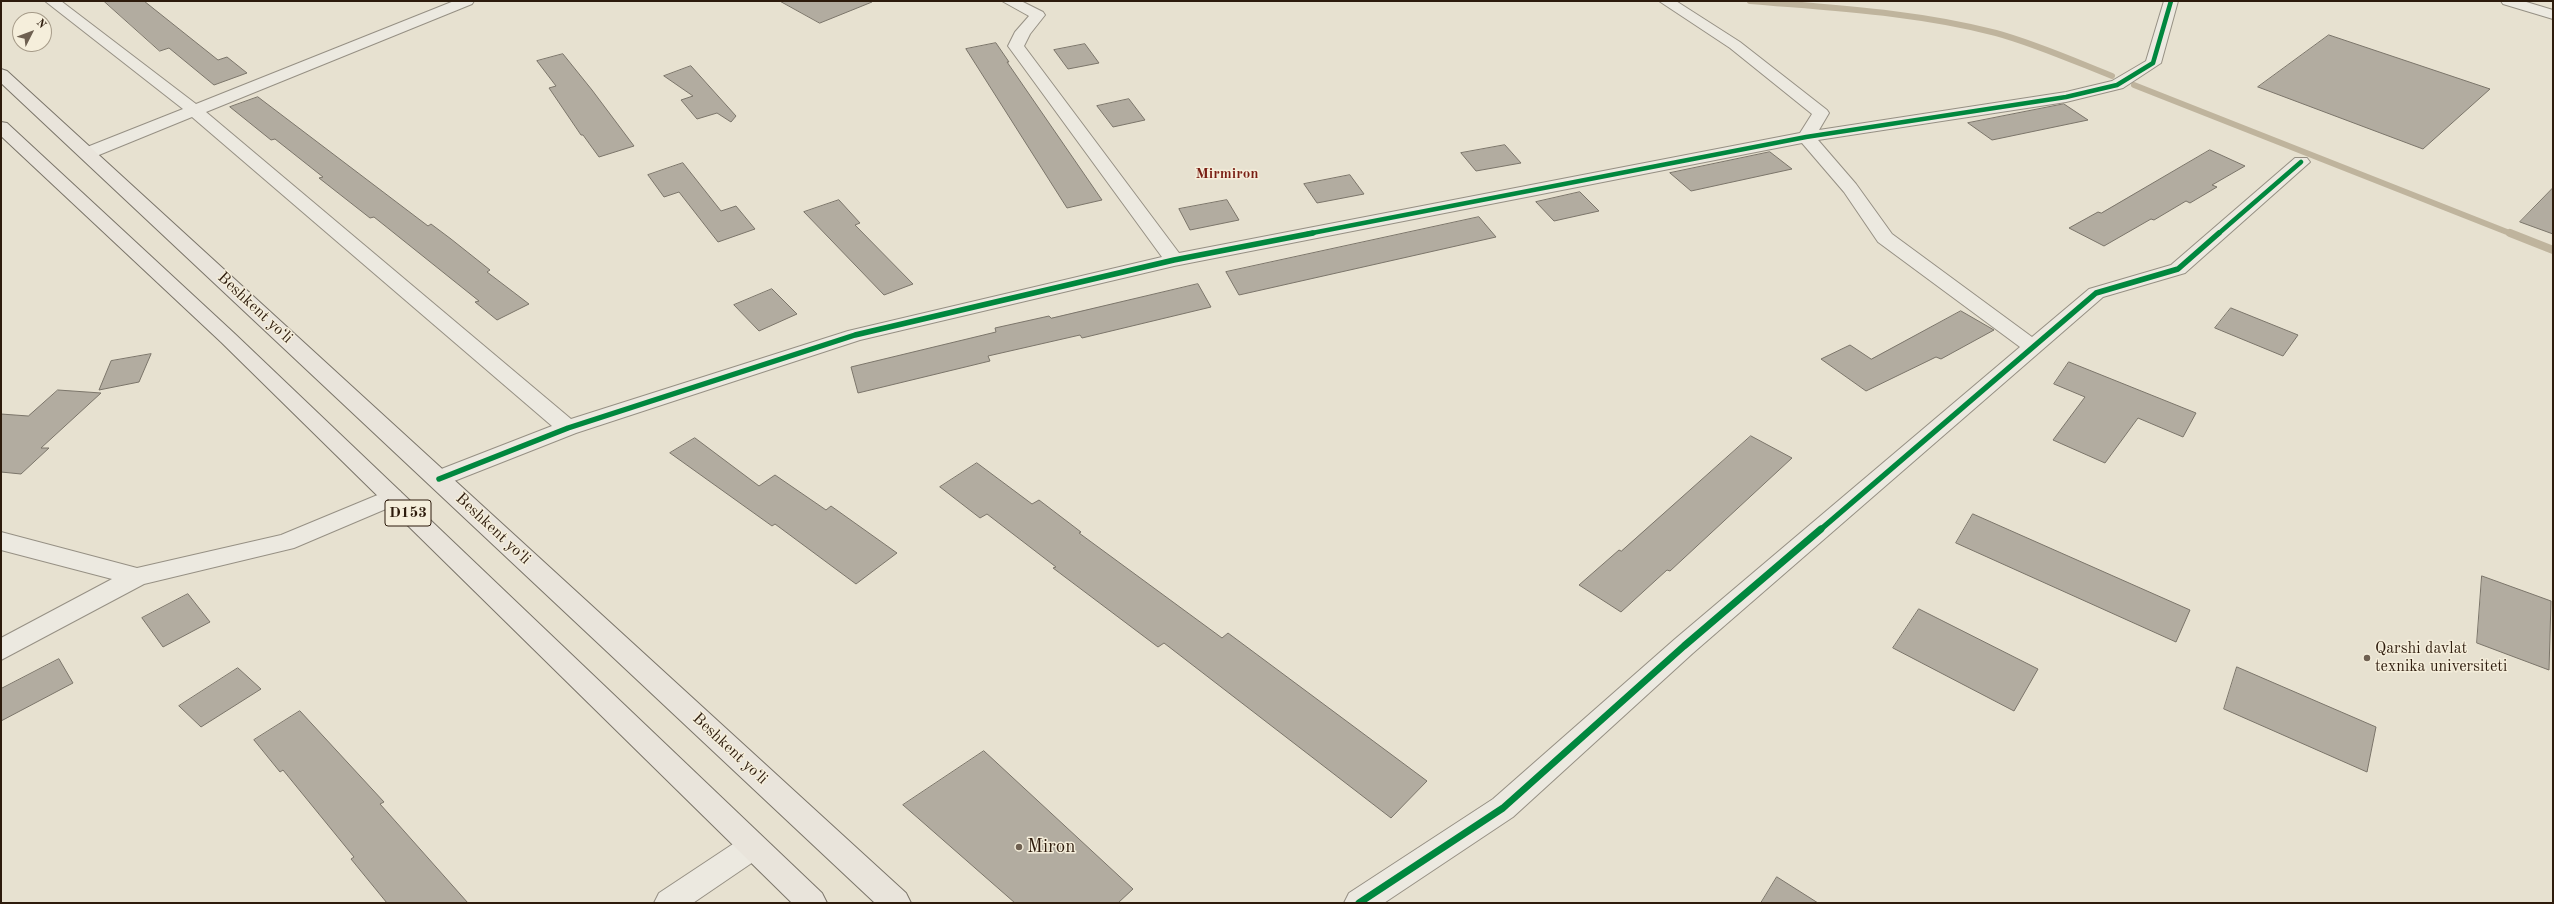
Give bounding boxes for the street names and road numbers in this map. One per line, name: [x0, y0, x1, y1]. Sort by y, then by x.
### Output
street label: Beshkent yoʻli: [213, 268, 297, 348]
street label: Beshkent yoʻli: [451, 489, 535, 569]
road number: D153: [385, 500, 431, 526]
street label: Beshkent yoʻli: [688, 709, 772, 789]

